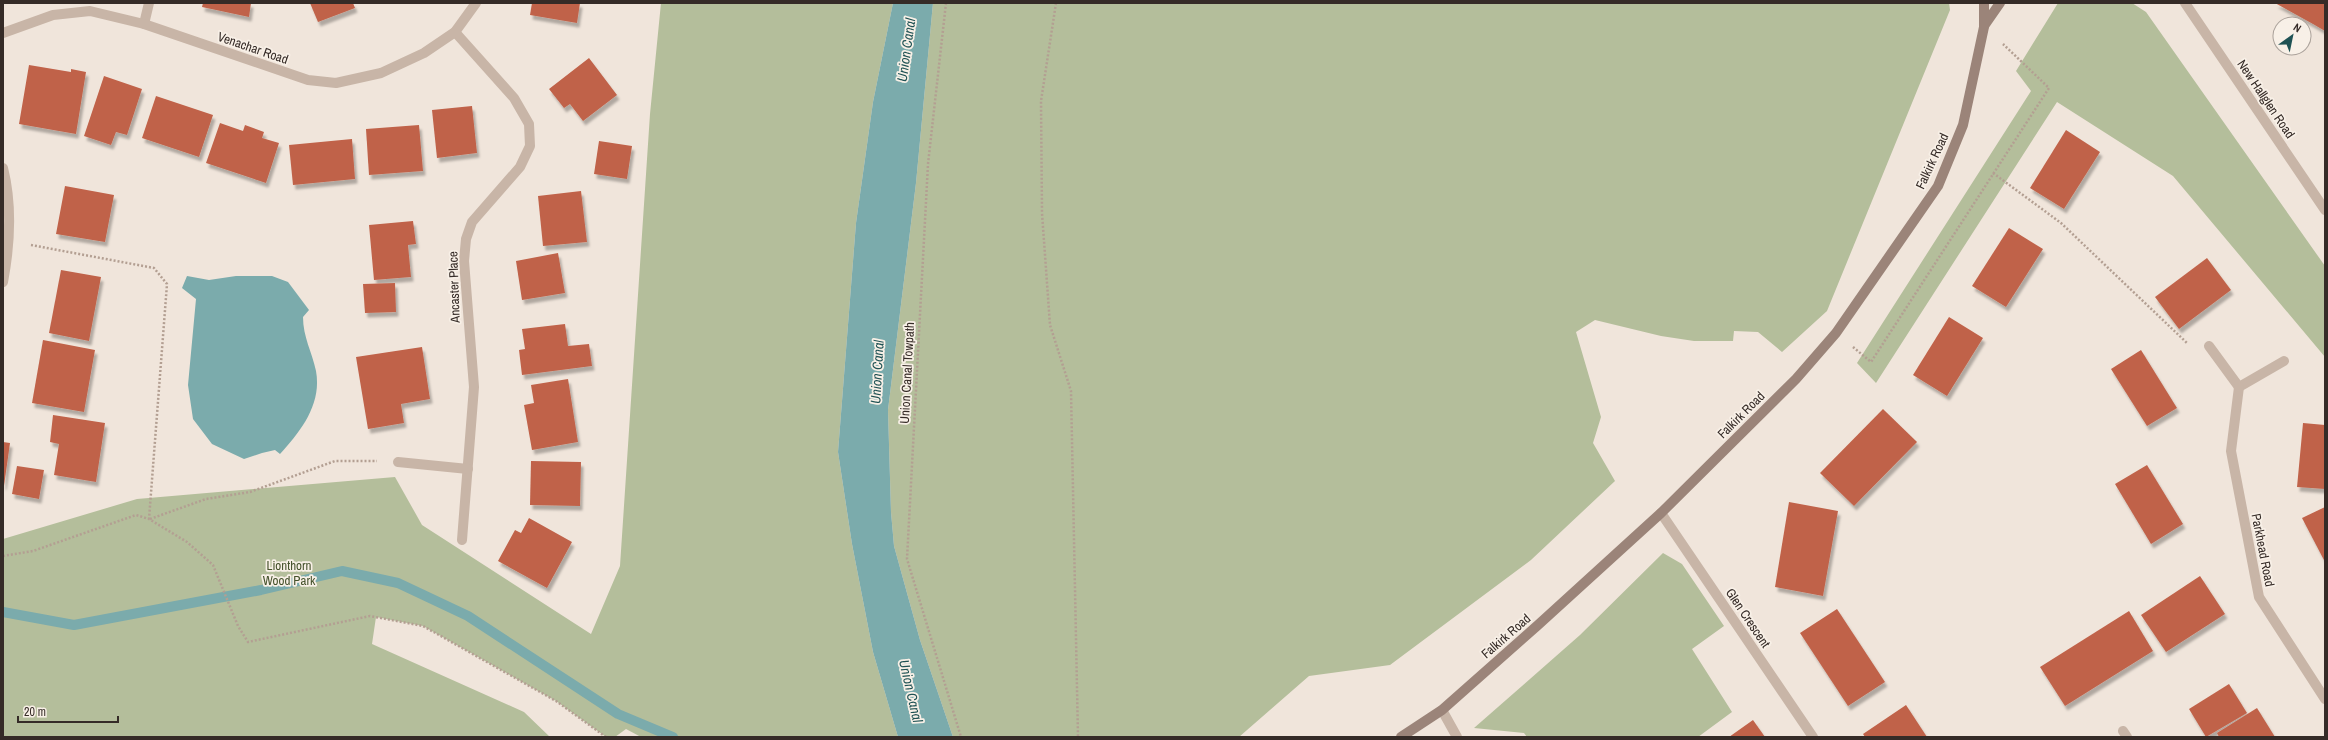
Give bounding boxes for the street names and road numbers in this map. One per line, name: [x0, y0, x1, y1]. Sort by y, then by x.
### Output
street label: Venachar Road: [215, 28, 291, 68]
street label: New Hallglen Road: [2233, 56, 2299, 142]
street label: Falkirk Road: [1912, 130, 1952, 192]
street label: Ancaster Place: [444, 251, 464, 324]
street label: Union Canal Towpath: [896, 322, 918, 424]
street label: Falkirk Road: [1714, 388, 1768, 442]
street label: Parkhead Road: [2248, 512, 2278, 588]
street label: Glen Crescent: [1722, 585, 1774, 651]
street label: Falkirk Road: [1478, 610, 1534, 662]

